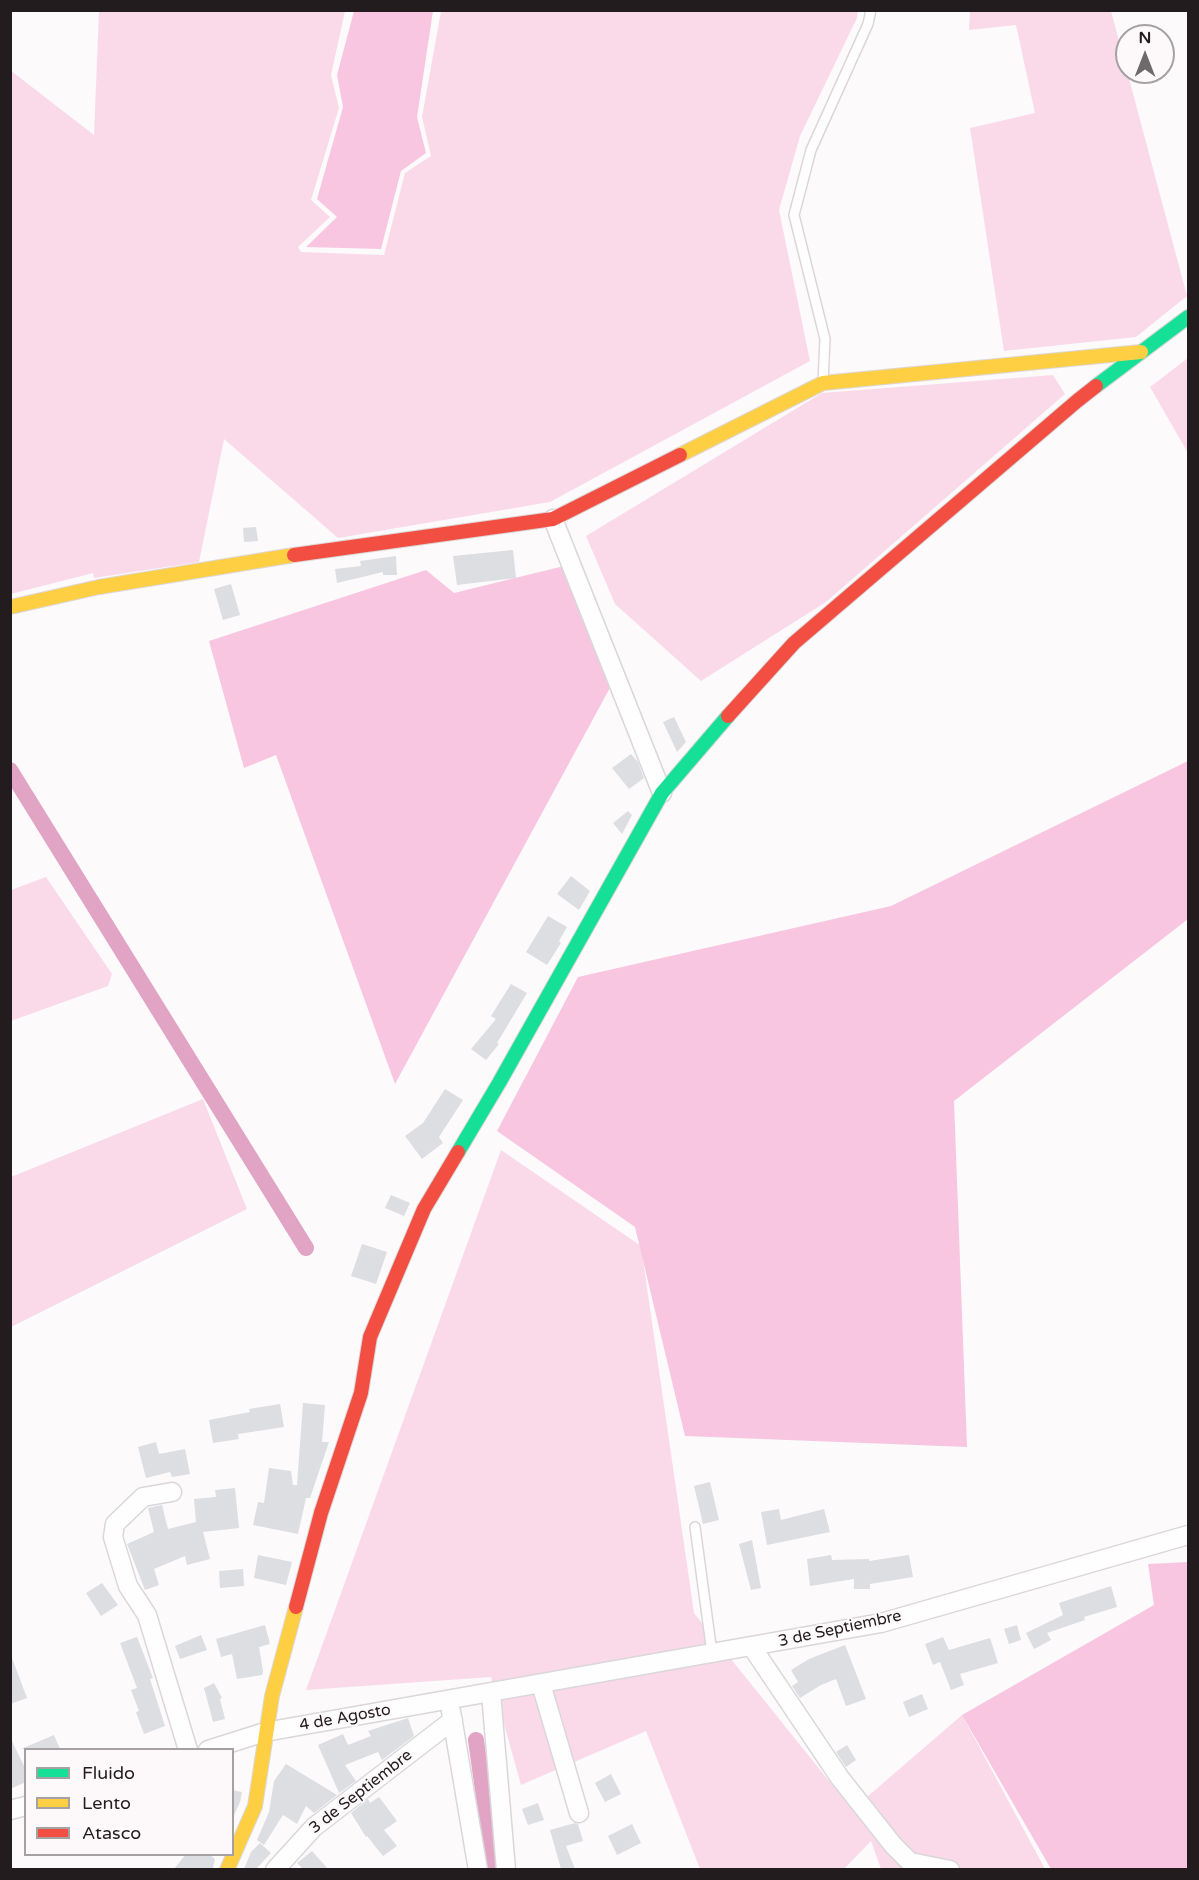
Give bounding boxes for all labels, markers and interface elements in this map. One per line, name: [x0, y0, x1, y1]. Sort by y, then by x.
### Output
north arrow: [1115, 24, 1175, 84]
text: N: [1139, 28, 1151, 48]
street label: 3 de Septiembre: [777, 1607, 903, 1651]
street label: 4 de Agosto: [298, 1701, 392, 1735]
street label: 3 de Septiembre: [306, 1746, 416, 1838]
legend: [24, 1748, 234, 1856]
text: Fluido: [82, 1762, 135, 1784]
text: Lento: [82, 1792, 131, 1814]
text: Atasco: [82, 1822, 141, 1844]

